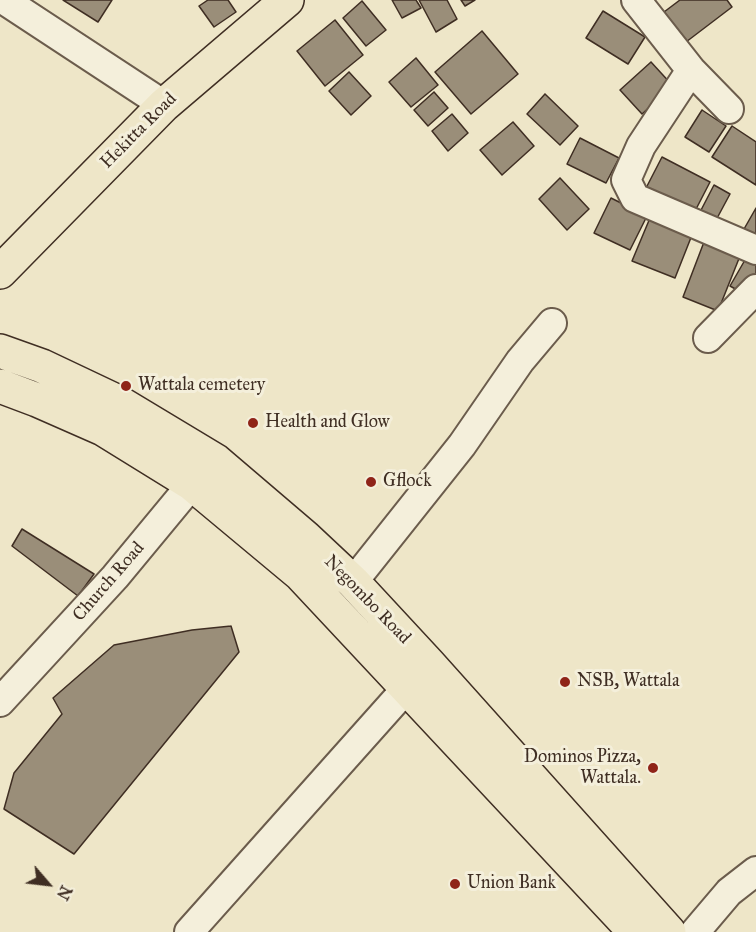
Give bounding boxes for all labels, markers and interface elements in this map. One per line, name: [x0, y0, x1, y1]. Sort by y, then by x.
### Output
street label: Hekitta Road: [96, 88, 182, 174]
place label: Wattala cemetery: [138, 375, 265, 397]
marker: Wattala cemetery: [119, 379, 133, 393]
place label: Health and Glow: [265, 412, 390, 434]
marker: Health and Glow: [246, 416, 260, 430]
place label: Gflock: [383, 471, 432, 493]
marker: Gflock: [364, 475, 378, 489]
street label: Church Road: [69, 538, 149, 626]
street label: Negombo Road: [319, 551, 415, 649]
place label: NSB, Wattala: [577, 671, 680, 693]
marker: NSB, Wattala: [558, 675, 572, 689]
place label: Dominos Pizza, Wattala.: [524, 747, 641, 789]
marker: Dominos Pizza, Wattala.: [646, 761, 660, 775]
north arrow: [18, 854, 78, 914]
place label: Union Bank: [467, 873, 556, 895]
marker: Union Bank: [448, 877, 462, 891]
text: N: [53, 882, 76, 903]

